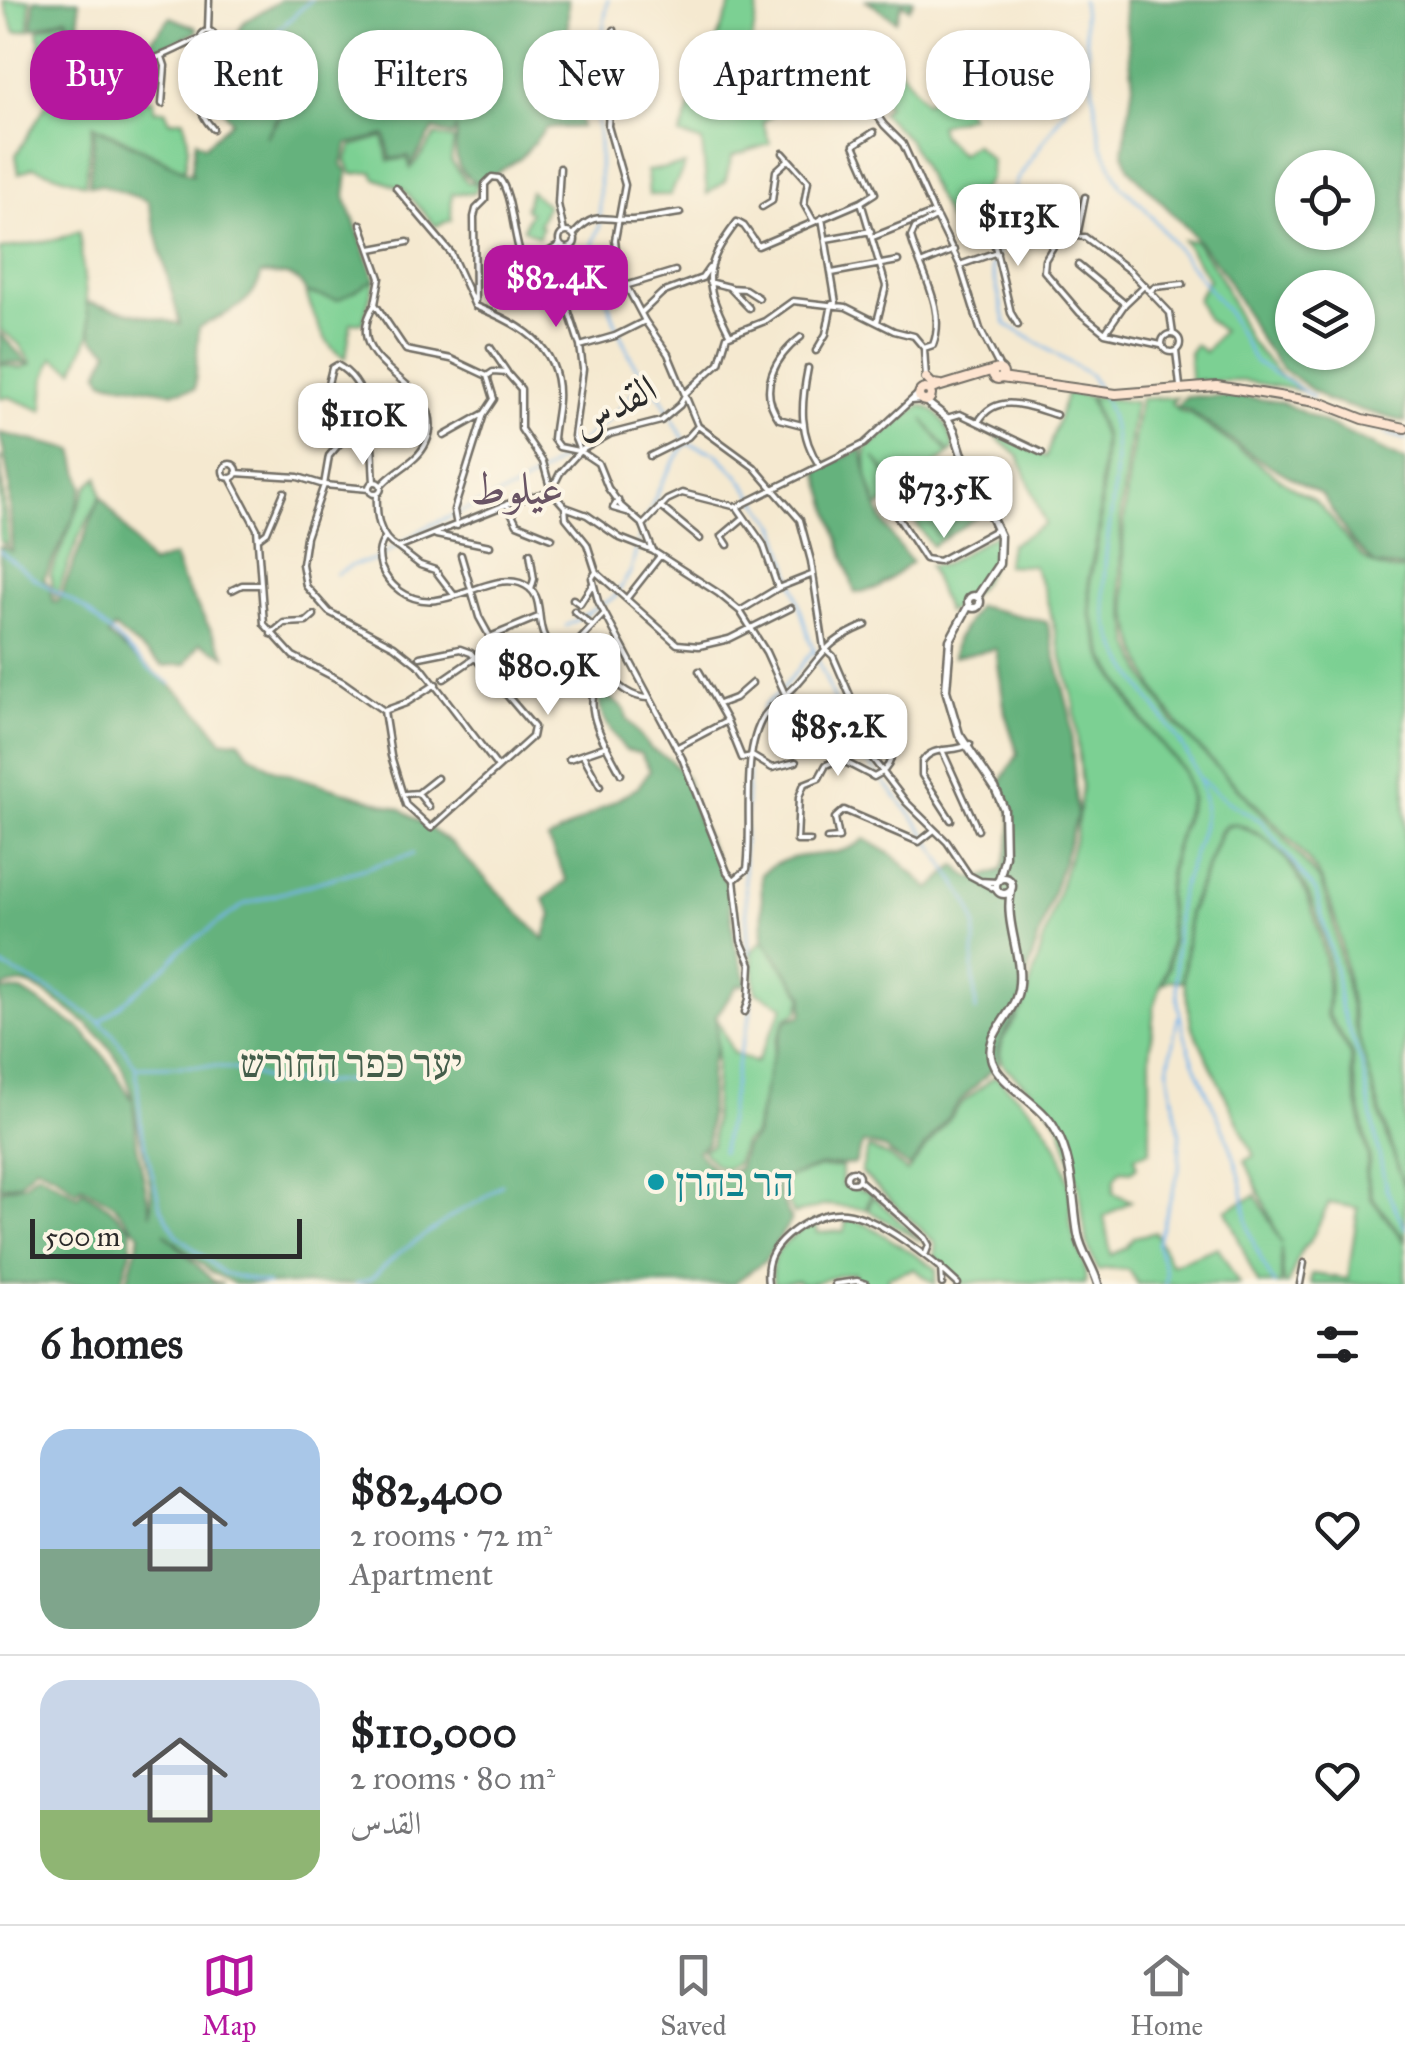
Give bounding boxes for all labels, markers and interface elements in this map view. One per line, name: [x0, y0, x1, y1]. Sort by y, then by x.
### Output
chip: Buy: [30, 30, 158, 120]
chip: Rent: [178, 30, 318, 120]
chip: Filters: [338, 30, 503, 120]
chip: New: [523, 30, 659, 120]
chip: Apartment: [679, 30, 906, 120]
chip: House: [926, 30, 1090, 120]
map controls: [1275, 150, 1375, 370]
button: locate: [1275, 150, 1375, 250]
pin: $113K: [948, 184, 1088, 269]
text: $113K: [978, 197, 1058, 236]
pin: $82.4K: [475, 245, 637, 330]
text: $82.4K: [506, 258, 606, 297]
button: layers: [1275, 270, 1375, 370]
street label: القدس: [563, 363, 665, 449]
pin: $110K: [293, 383, 433, 468]
text: $110K: [320, 396, 406, 435]
pin: $73.5K: [863, 456, 1025, 541]
district label: عيلوط: [470, 461, 564, 516]
text: $73.5K: [898, 469, 990, 508]
pin: $80.9K: [467, 633, 629, 718]
text: $80.9K: [497, 646, 599, 685]
pin: $85.2K: [757, 694, 919, 779]
text: $85.2K: [790, 707, 886, 746]
park label: יער כפר החורש: [240, 1039, 462, 1088]
place label: הר בהרן: [676, 1158, 794, 1207]
marker: הר בהרן: [645, 1171, 667, 1193]
scale bar: [30, 1214, 302, 1258]
text: 500 m: [45, 1219, 120, 1254]
icon: filters: [1310, 1317, 1365, 1372]
text: 6 homes: [40, 1318, 183, 1370]
text: $82,400: [350, 1464, 503, 1516]
icon: home: [120, 1469, 240, 1589]
icon: heart: [1310, 1502, 1365, 1557]
text: 2 rooms · 72 m²: [350, 1516, 552, 1555]
text: Apartment: [350, 1555, 493, 1594]
text: $110,000: [350, 1707, 517, 1759]
icon: home: [120, 1720, 240, 1840]
icon: heart: [1310, 1753, 1365, 1808]
text: 2 rooms · 80 m²: [350, 1759, 555, 1798]
text: القدس: [350, 1804, 421, 1843]
tab: Map: [202, 1948, 257, 2043]
tab: Saved: [660, 1948, 727, 2043]
tab: Home: [1130, 1948, 1203, 2043]

